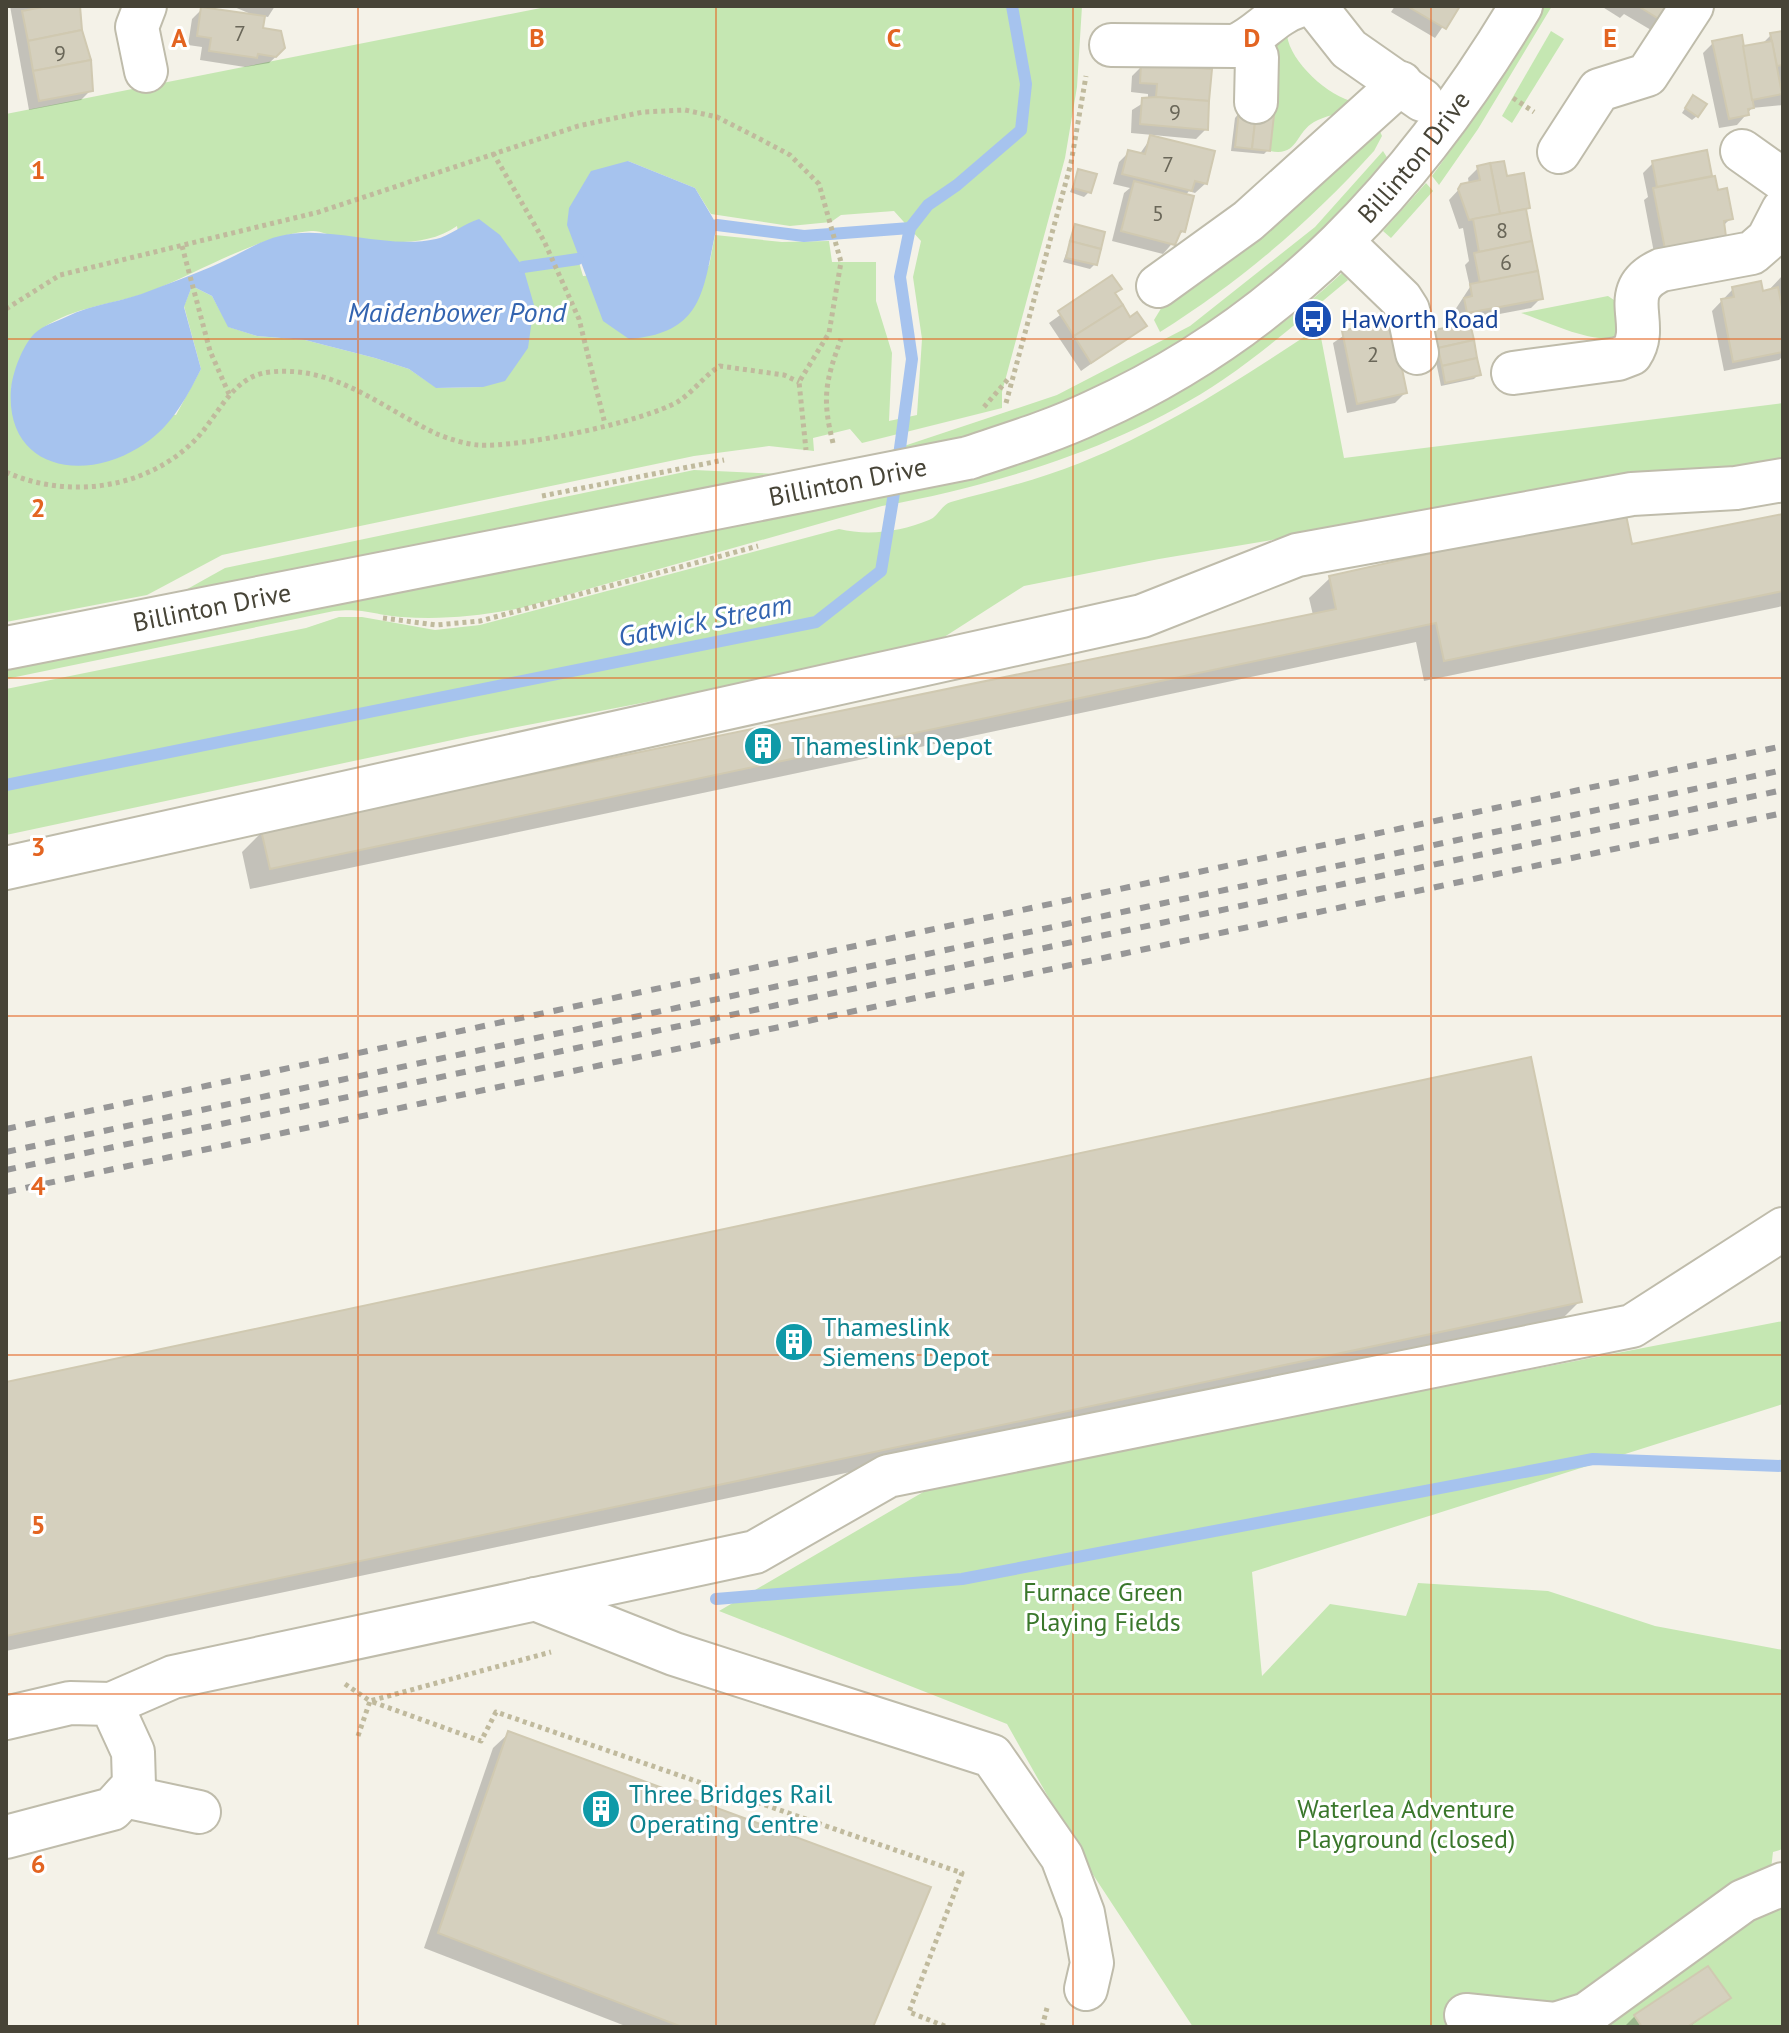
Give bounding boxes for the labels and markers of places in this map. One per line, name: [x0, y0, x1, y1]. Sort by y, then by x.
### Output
bus stop icon: Haworth Road: [1292, 298, 1334, 340]
place label: Haworth Road: [1341, 302, 1499, 335]
building icon: Thameslink Depot: [742, 725, 784, 767]
place label: Thameslink Depot: [791, 729, 992, 762]
place label: Thameslink Siemens Depot: [822, 1310, 990, 1373]
building icon: Thameslink Siemens Depot: [773, 1321, 815, 1363]
place label: Three Bridges Rail Operating Centre: [629, 1777, 833, 1840]
building icon: Three Bridges Rail Operating Centre: [580, 1788, 622, 1830]

